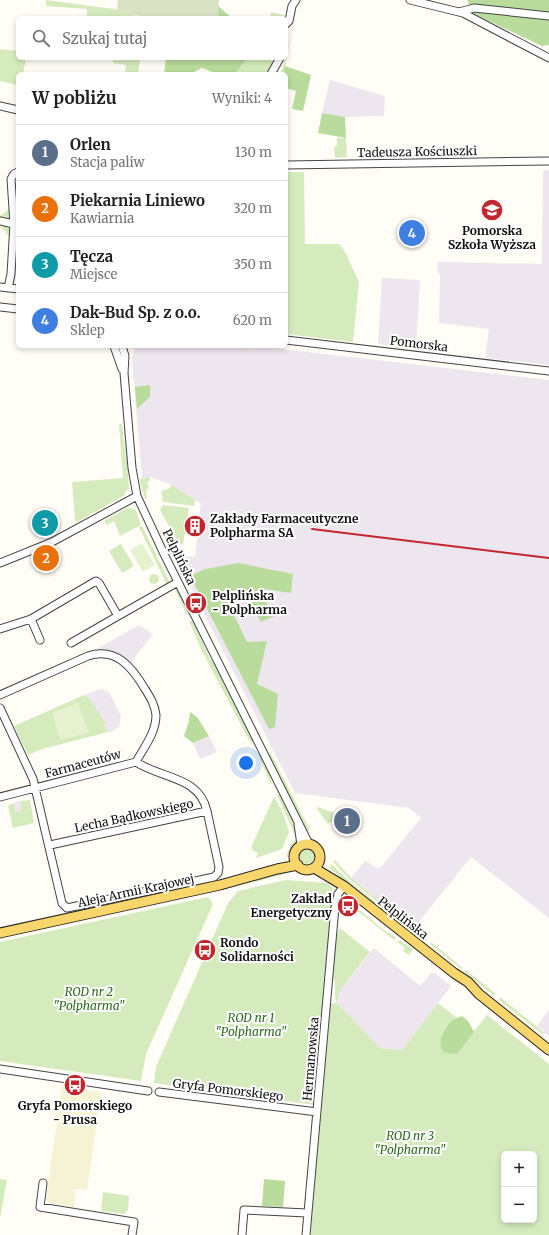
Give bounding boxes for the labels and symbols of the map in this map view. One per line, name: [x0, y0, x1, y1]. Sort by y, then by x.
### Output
street label: Tadeusza Kościuszki: [357, 143, 477, 160]
school or university icon: Pomorska Szkoła Wyższa: [479, 197, 505, 223]
pin: 4: [399, 218, 425, 248]
place label: Pomorska Szkoła Wyższa: [448, 223, 536, 252]
street label: Pomorska: [389, 333, 449, 355]
pin: 3: [32, 508, 58, 538]
place label: Zakłady Farmaceutyczne Polpharma SA: [210, 511, 359, 540]
building icon: Zakłady Farmaceutyczne Polpharma SA: [182, 513, 208, 539]
street label: Pelplińska: [160, 527, 200, 587]
pin: 2: [33, 543, 59, 573]
place label: Pelplińska - Polpharma: [212, 588, 287, 617]
bus stop icon: Pelplińska - Polpharma: [183, 590, 209, 616]
street label: Farmaceutów: [43, 746, 123, 781]
your location: [236, 753, 256, 773]
street label: Lecha Bądkowskiego: [73, 796, 195, 835]
pin: 1: [334, 806, 360, 836]
street label: Aleja Armii Krajowej: [75, 871, 196, 910]
place label: Zakład Energetyczny: [251, 891, 333, 920]
bus stop icon: Zakład Energetyczny: [335, 893, 361, 919]
street label: Pelplińska: [375, 893, 432, 942]
place label: Rondo Solidarności: [220, 935, 294, 964]
bus stop icon: Rondo Solidarności: [192, 937, 218, 963]
park label: ROD nr 2 "Polpharma": [53, 984, 125, 1013]
park label: ROD nr 1 "Polpharma": [215, 1010, 287, 1039]
street label: Hermanowska: [299, 1016, 322, 1102]
bus stop icon: Gryfa Pomorskiego - Prusa: [62, 1072, 88, 1098]
street label: Gryfa Pomorskiego: [172, 1075, 284, 1104]
place label: Gryfa Pomorskiego - Prusa: [18, 1098, 132, 1127]
park label: ROD nr 3 "Polpharma": [374, 1128, 446, 1157]

